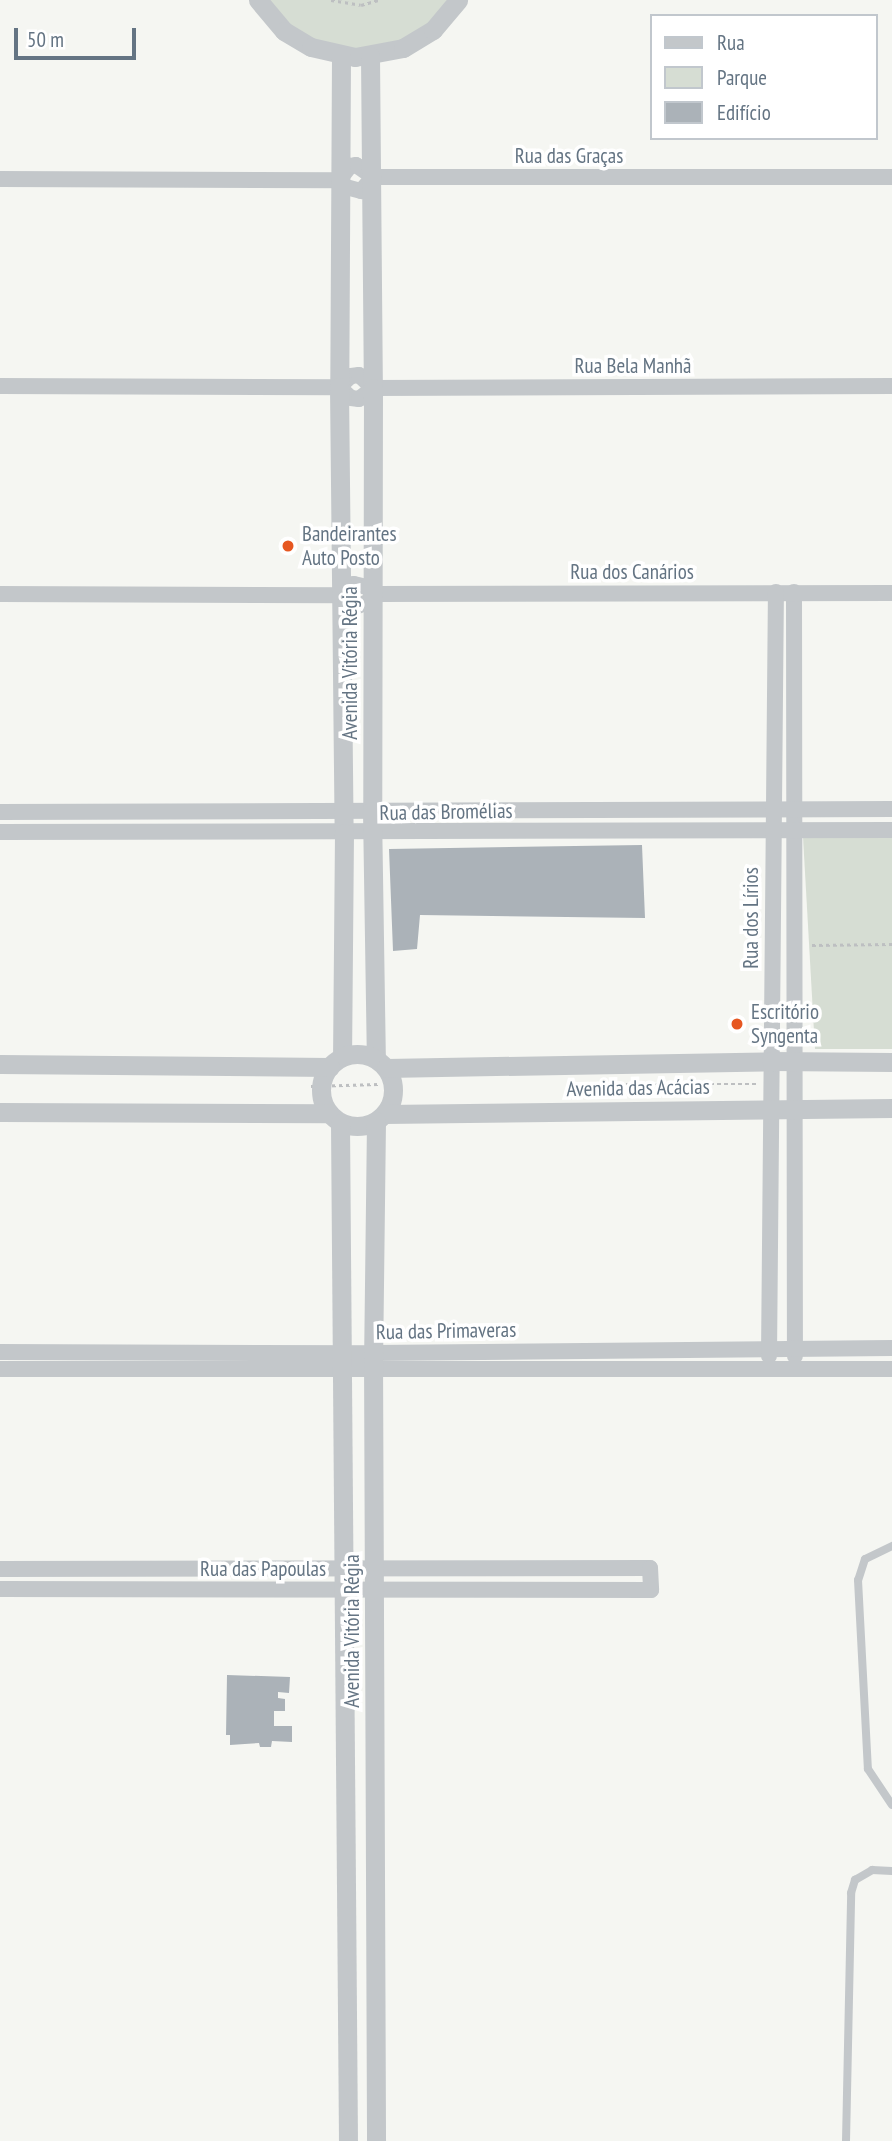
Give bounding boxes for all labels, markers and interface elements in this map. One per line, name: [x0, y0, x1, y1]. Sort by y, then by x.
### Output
scale bar: [18, 14, 140, 58]
legend: [650, 14, 878, 140]
text: 50 m: [27, 26, 64, 53]
text: Rua: [717, 29, 745, 56]
text: Parque: [717, 64, 767, 91]
text: Edifício: [717, 99, 771, 126]
street label: Rua das Graças: [515, 143, 623, 169]
street label: Rua Bela Manhã: [575, 353, 691, 379]
place label: Bandeirantes Auto Posto: [302, 521, 397, 571]
marker: Bandeirantes Auto Posto: [280, 538, 296, 554]
street label: Rua dos Canários: [570, 559, 694, 585]
street label: Avenida Vitória Régia: [337, 586, 363, 740]
street label: Rua das Bromélias: [379, 798, 513, 826]
street label: Rua dos Lírios: [738, 867, 764, 969]
place label: Escritório Syngenta: [751, 999, 819, 1049]
marker: Escritório Syngenta: [729, 1016, 745, 1032]
street label: Avenida das Acácias: [566, 1074, 710, 1102]
street label: Rua das Primaveras: [376, 1317, 516, 1345]
street label: Avenida Vitória Régia: [339, 1554, 365, 1708]
street label: Rua das Papoulas: [200, 1556, 326, 1582]

